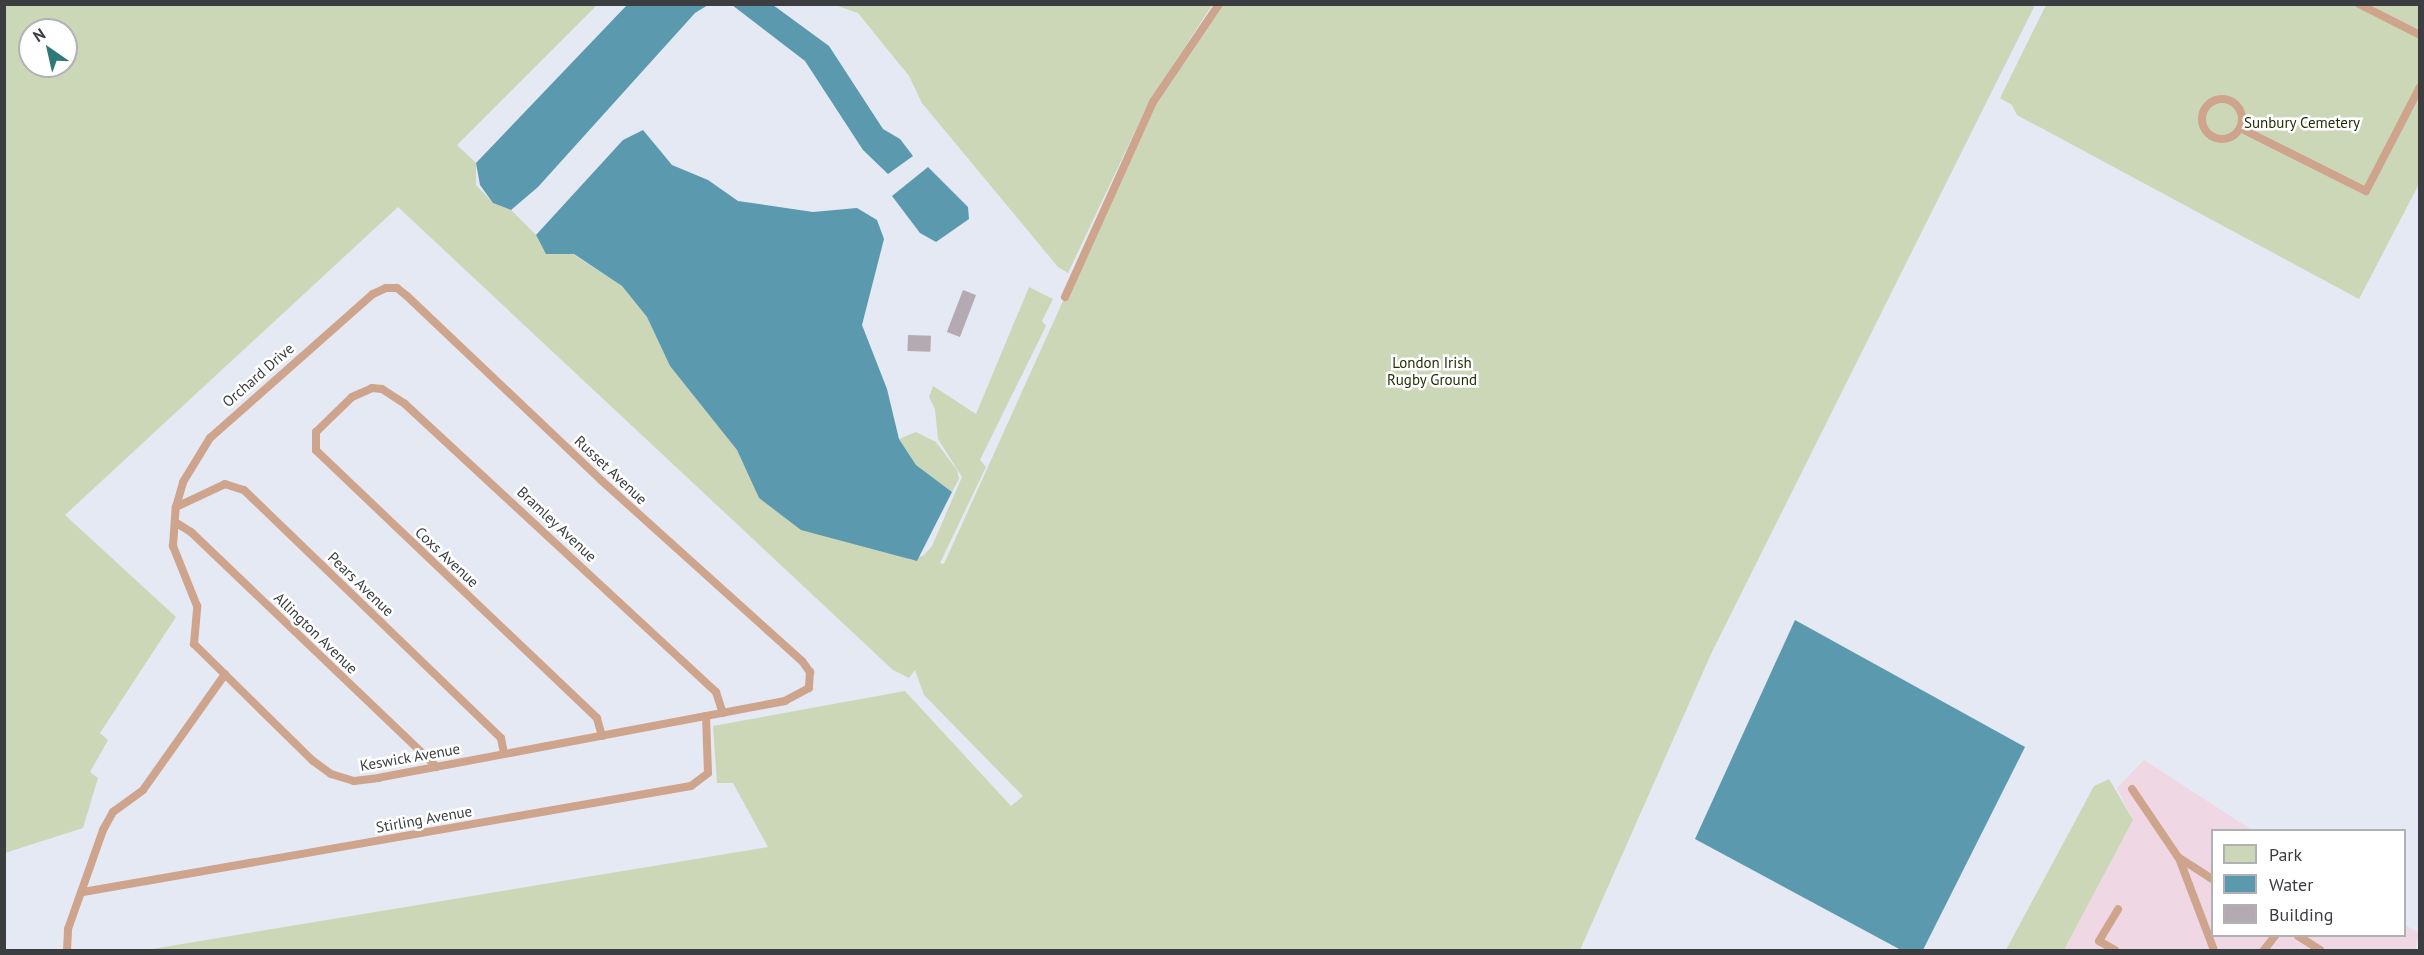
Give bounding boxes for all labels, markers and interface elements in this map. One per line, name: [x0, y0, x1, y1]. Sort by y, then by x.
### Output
north arrow: [18, 18, 78, 78]
text: N: [29, 24, 49, 46]
park label: Sunbury Cemetery: [2244, 114, 2360, 132]
street label: Orchard Drive: [219, 339, 297, 411]
park label: London Irish Rugby Ground: [1387, 353, 1477, 388]
street label: Russet Avenue: [571, 432, 651, 508]
street label: Bramley Avenue: [513, 482, 601, 566]
street label: Coxs Avenue: [411, 523, 483, 591]
street label: Pears Avenue: [324, 548, 398, 620]
street label: Allington Avenue: [270, 588, 362, 678]
street label: Keswick Avenue: [358, 739, 462, 775]
street label: Stirling Avenue: [374, 802, 474, 836]
legend: [2211, 829, 2406, 937]
text: Park: [2269, 843, 2302, 866]
text: Water: [2269, 873, 2313, 896]
text: Building: [2269, 903, 2333, 926]

